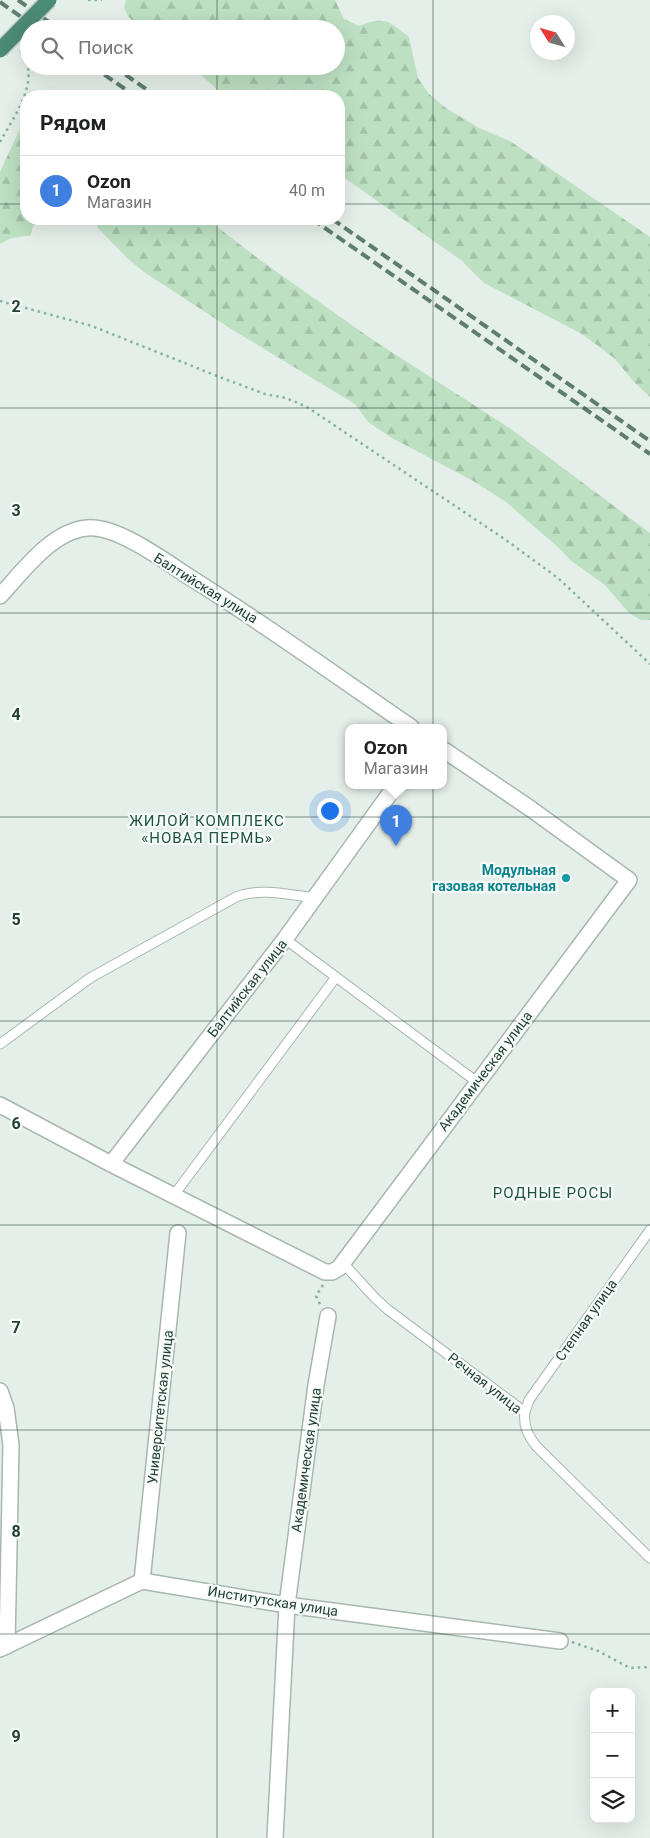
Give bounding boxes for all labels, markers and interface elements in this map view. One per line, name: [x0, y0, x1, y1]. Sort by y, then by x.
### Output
north arrow: [530, 15, 575, 60]
search box: [20, 20, 345, 75]
icon: search: [38, 34, 66, 62]
text: Поиск: [78, 36, 134, 59]
text: Рядом: [40, 111, 106, 135]
text: Ozon: [87, 170, 131, 193]
text: 1: [51, 181, 61, 200]
text: 40 m: [289, 181, 325, 200]
text: Магазин: [87, 193, 152, 212]
text: 2: [11, 297, 21, 316]
text: 3: [11, 501, 21, 520]
street label: Балтийская улица: [151, 550, 261, 626]
text: 4: [11, 705, 21, 724]
popup: [345, 724, 447, 789]
text: Ozon: [364, 736, 408, 759]
text: Магазин: [364, 759, 428, 778]
your location: [317, 798, 343, 824]
pin: 1: [380, 805, 412, 846]
district label: ЖИЛОЙ КОМПЛЕКС «НОВАЯ ПЕРМЬ»: [129, 812, 285, 847]
place label: Модульная газовая котельная: [432, 862, 556, 894]
marker: Модульная газовая котельная: [560, 872, 572, 884]
text: 5: [11, 910, 21, 929]
street label: Балтийская улица: [204, 936, 290, 1040]
street label: Академическая улица: [435, 1008, 535, 1134]
text: 6: [11, 1114, 21, 1133]
district label: РОДНЫЕ РОСЫ: [493, 1184, 613, 1202]
street label: Степная улица: [552, 1276, 620, 1364]
text: 7: [11, 1318, 21, 1337]
street label: Университетская улица: [144, 1329, 176, 1485]
street label: Речная улица: [445, 1349, 525, 1417]
street label: Академическая улица: [288, 1387, 324, 1533]
text: 8: [11, 1522, 21, 1541]
street label: Институтская улица: [207, 1583, 339, 1619]
map controls: [590, 1688, 635, 1823]
button: +: [590, 1688, 635, 1733]
text: 9: [11, 1727, 21, 1746]
button: −: [590, 1733, 635, 1778]
button: layers: [590, 1778, 635, 1823]

